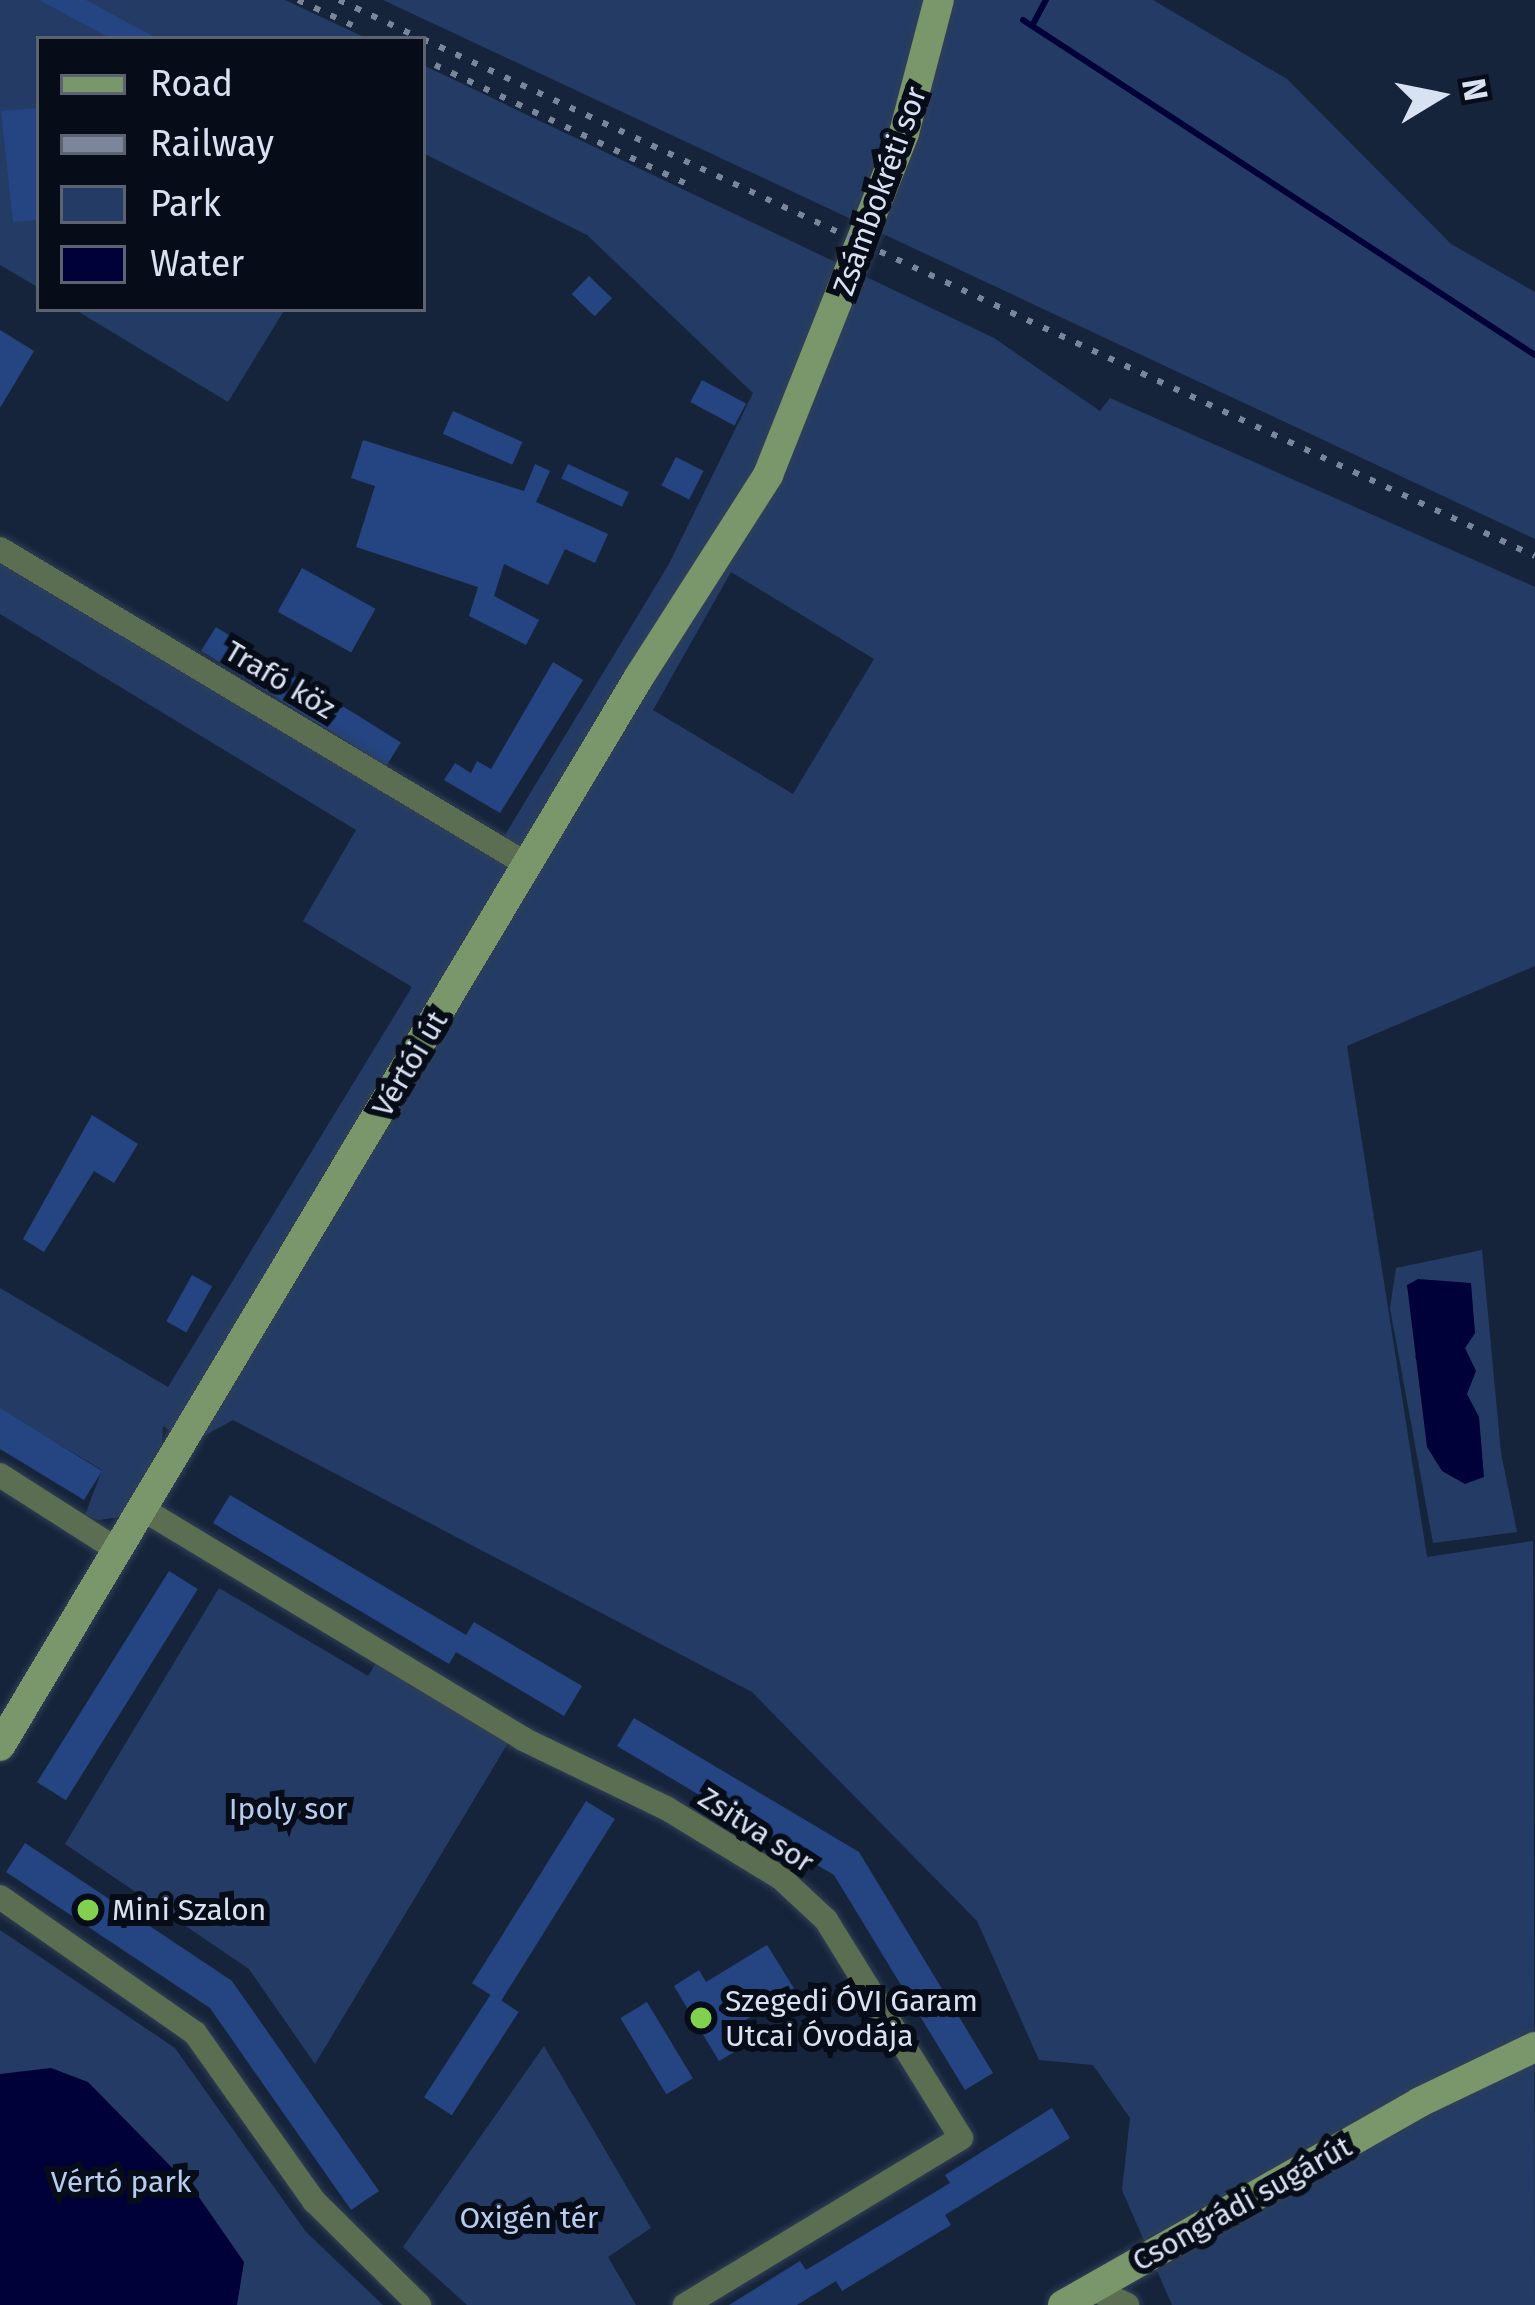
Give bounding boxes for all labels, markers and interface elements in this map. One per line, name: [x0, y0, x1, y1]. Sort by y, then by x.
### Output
legend: [36, 36, 426, 312]
north arrow: [1379, 36, 1499, 156]
text: Road: [150, 62, 233, 106]
text: N: [1453, 75, 1496, 104]
street label: Zsámbokréti sor: [826, 82, 934, 300]
text: Railway: [150, 122, 274, 166]
text: Park: [150, 182, 221, 226]
text: Water: [150, 242, 244, 286]
street label: Trafó köz: [218, 633, 342, 727]
street label: Vértói út: [365, 1005, 455, 1123]
street label: Zsitva sor: [692, 1779, 820, 1881]
park label: Ipoly sor: [229, 1791, 347, 1827]
place label: Mini Szalon: [112, 1892, 266, 1928]
marker: Mini Szalon: [75, 1897, 101, 1923]
place label: Szegedi ÓVI Garam Utcai Óvodája: [725, 1983, 978, 2054]
marker: Szegedi ÓVI Garam Utcai Óvodája: [688, 2005, 714, 2031]
street label: Csongrádi sugárút: [1126, 2129, 1358, 2279]
park label: Vértó park: [51, 2164, 191, 2200]
park label: Oxigén tér: [460, 2200, 598, 2236]

